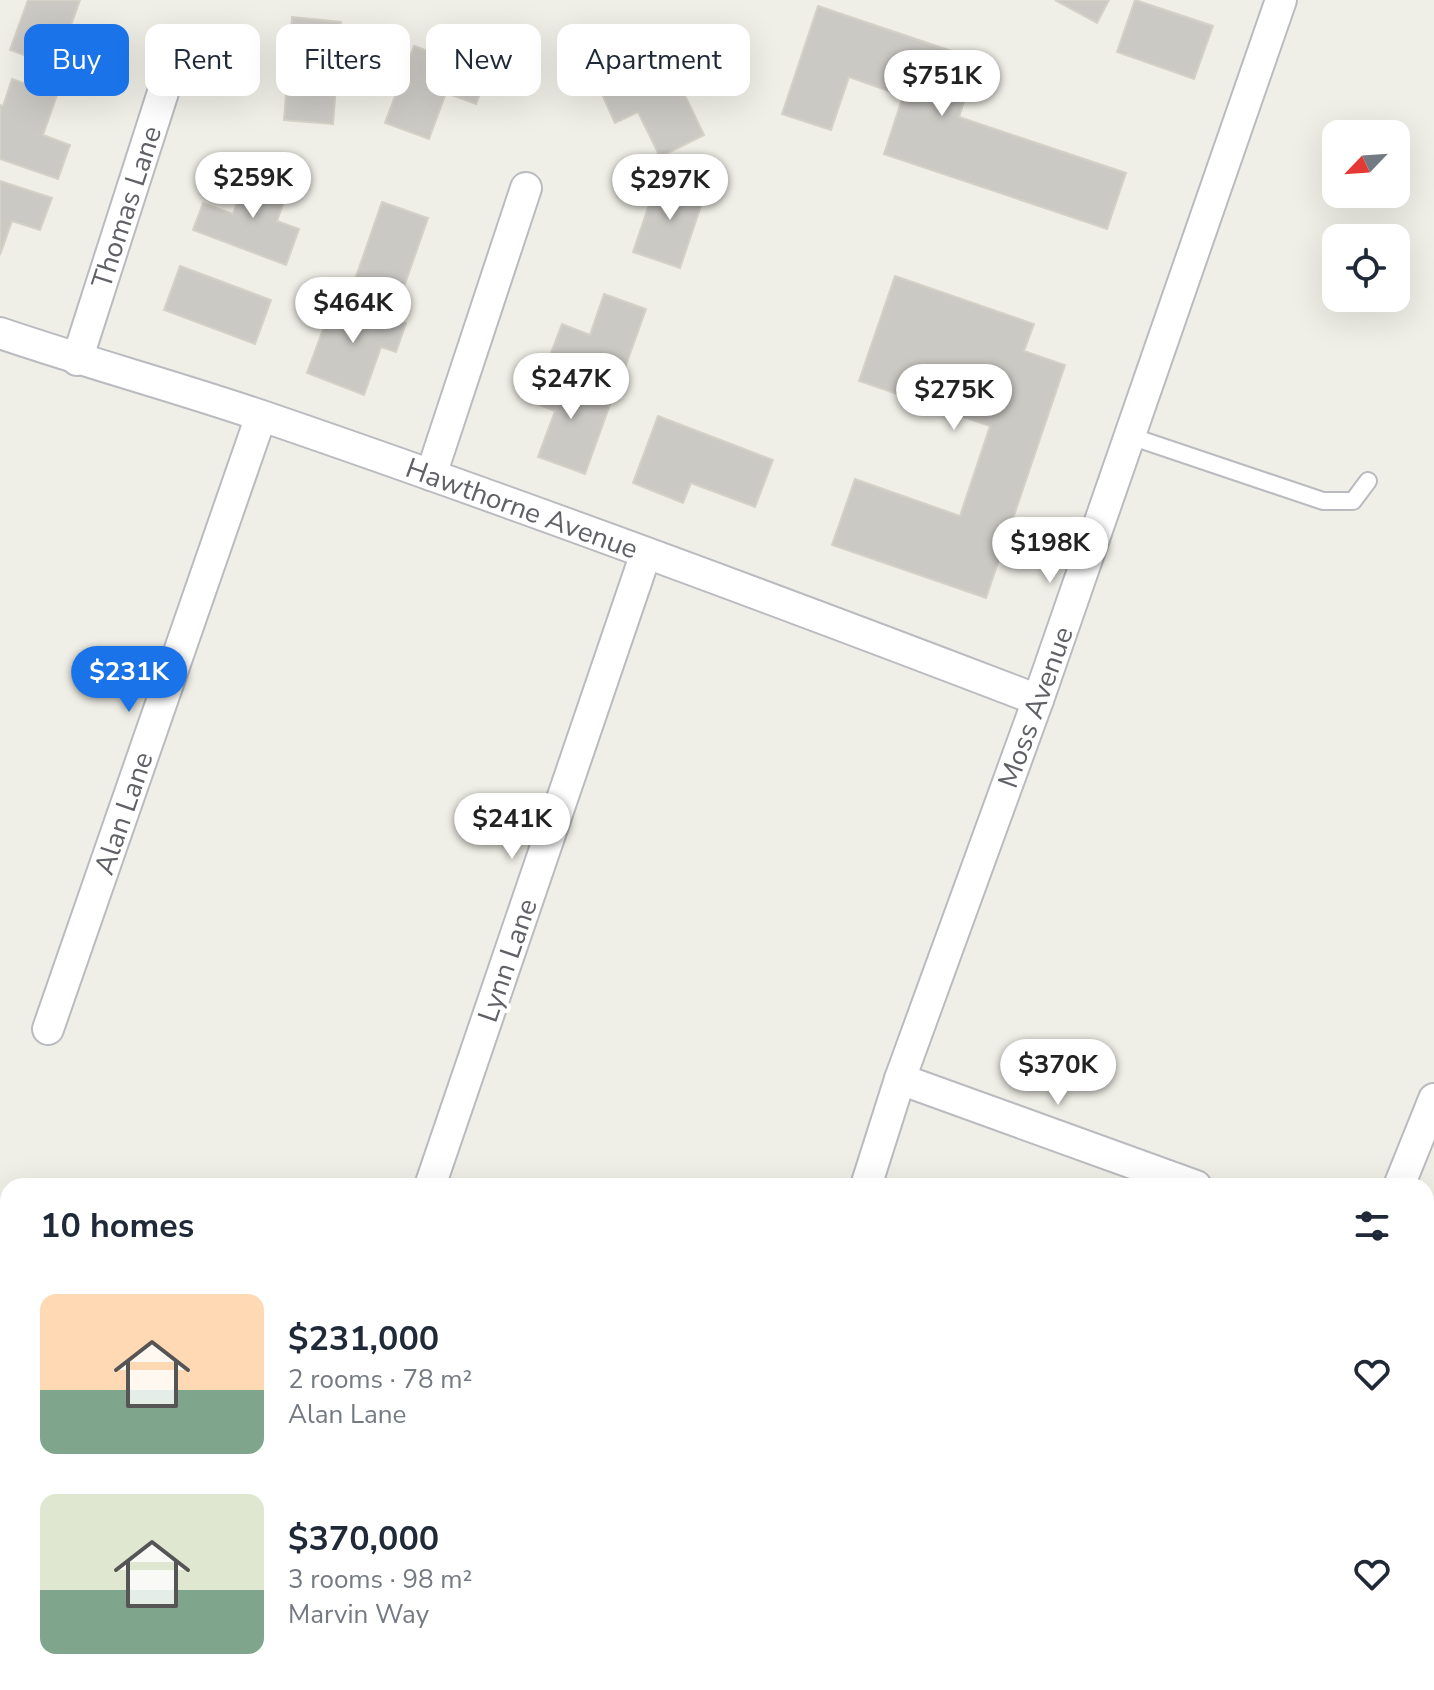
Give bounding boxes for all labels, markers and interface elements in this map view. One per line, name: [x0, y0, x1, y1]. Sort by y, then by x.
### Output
chip: Buy: [24, 24, 129, 96]
chip: Rent: [145, 24, 260, 96]
chip: Filters: [276, 24, 410, 96]
chip: New: [426, 24, 541, 96]
chip: Apartment: [557, 24, 750, 96]
pin: $751K: [886, 50, 998, 118]
text: $751K: [902, 58, 982, 93]
north arrow: [1322, 120, 1410, 208]
map controls: [1322, 120, 1410, 312]
street label: Thomas Lane: [83, 121, 171, 293]
pin: $259K: [197, 152, 309, 220]
pin: $297K: [614, 154, 726, 222]
text: $259K: [213, 160, 293, 195]
text: $297K: [630, 162, 710, 197]
button: locate: [1322, 224, 1410, 312]
pin: $464K: [297, 277, 409, 345]
text: $464K: [313, 285, 393, 320]
pin: $247K: [515, 353, 627, 421]
text: $247K: [531, 361, 611, 396]
pin: $275K: [898, 364, 1010, 432]
text: $275K: [914, 372, 994, 407]
street label: Hawthorne Avenue: [400, 449, 643, 569]
pin: $198K: [994, 517, 1106, 585]
text: $198K: [1010, 525, 1090, 560]
street label: Moss Avenue: [989, 621, 1083, 793]
pin: $231K: [73, 646, 185, 714]
text: $231K: [89, 654, 169, 689]
street label: Alan Lane: [85, 747, 163, 880]
pin: $241K: [456, 793, 568, 861]
text: $241K: [472, 801, 552, 836]
street label: Lynn Lane: [469, 894, 547, 1027]
pin: $370K: [1002, 1039, 1114, 1107]
text: $370K: [1018, 1047, 1098, 1082]
text: 10 homes: [40, 1203, 194, 1249]
icon: filters: [1350, 1204, 1394, 1248]
text: $231,000: [288, 1316, 439, 1362]
icon: home: [104, 1326, 200, 1422]
icon: heart: [1350, 1352, 1394, 1396]
text: 2 rooms · 78 m²: [288, 1362, 472, 1397]
text: Alan Lane: [288, 1397, 406, 1432]
text: $370,000: [288, 1516, 439, 1562]
icon: home: [104, 1526, 200, 1622]
icon: heart: [1350, 1552, 1394, 1596]
text: 3 rooms · 98 m²: [288, 1562, 472, 1597]
text: Marvin Way: [288, 1597, 429, 1632]

